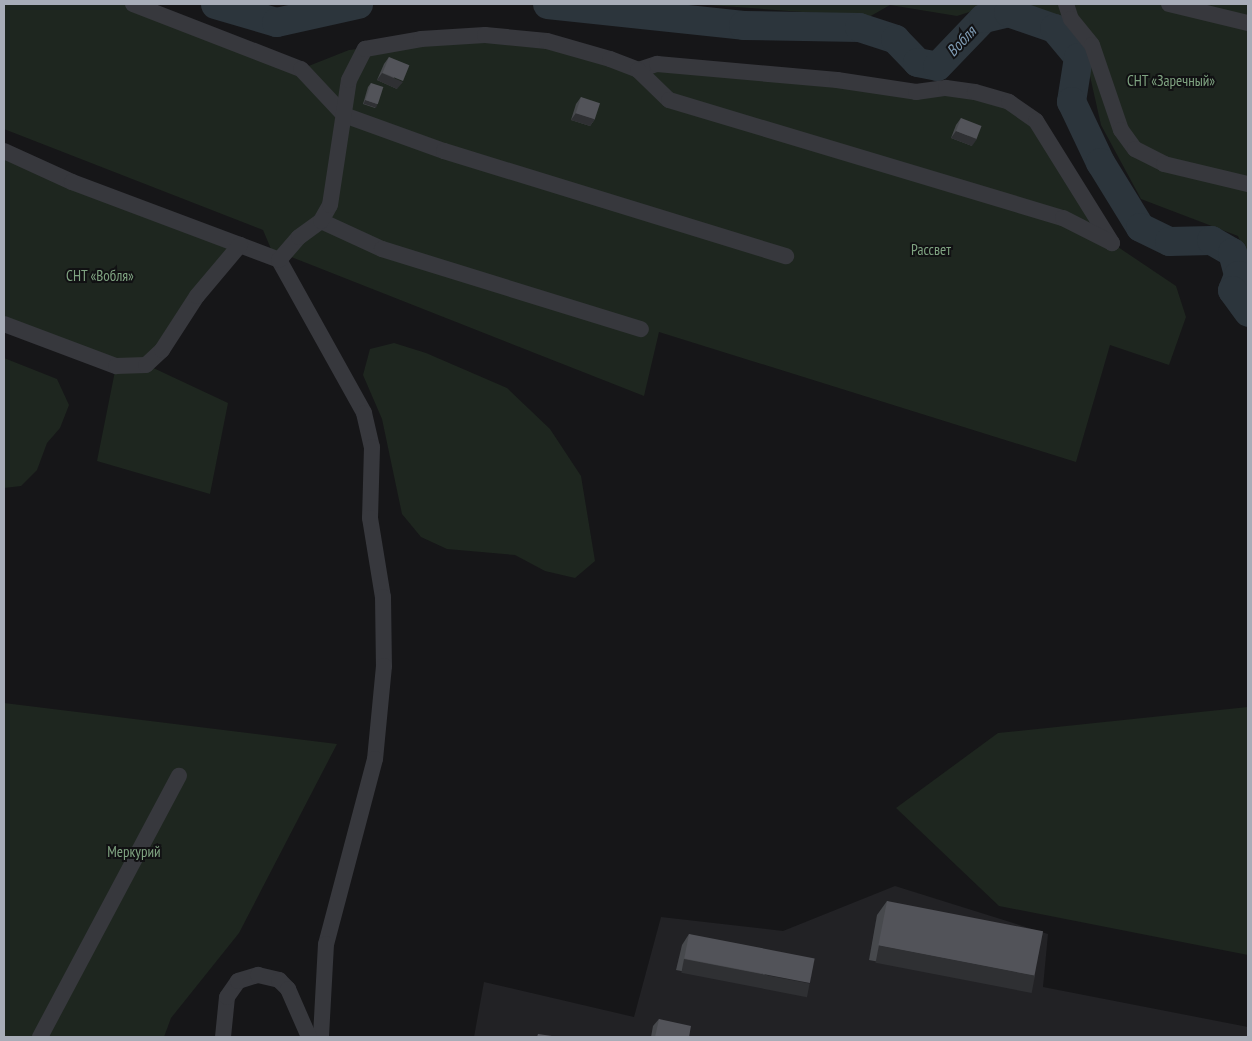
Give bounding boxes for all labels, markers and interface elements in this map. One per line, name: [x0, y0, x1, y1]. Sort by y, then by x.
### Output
water label: Вобля: [942, 22, 980, 60]
park label: СНТ «Заречный»: [1127, 72, 1215, 90]
park label: Рассвет: [911, 241, 951, 259]
park label: СНТ «Вобля»: [66, 267, 134, 285]
park label: Меркурий: [107, 843, 161, 861]

